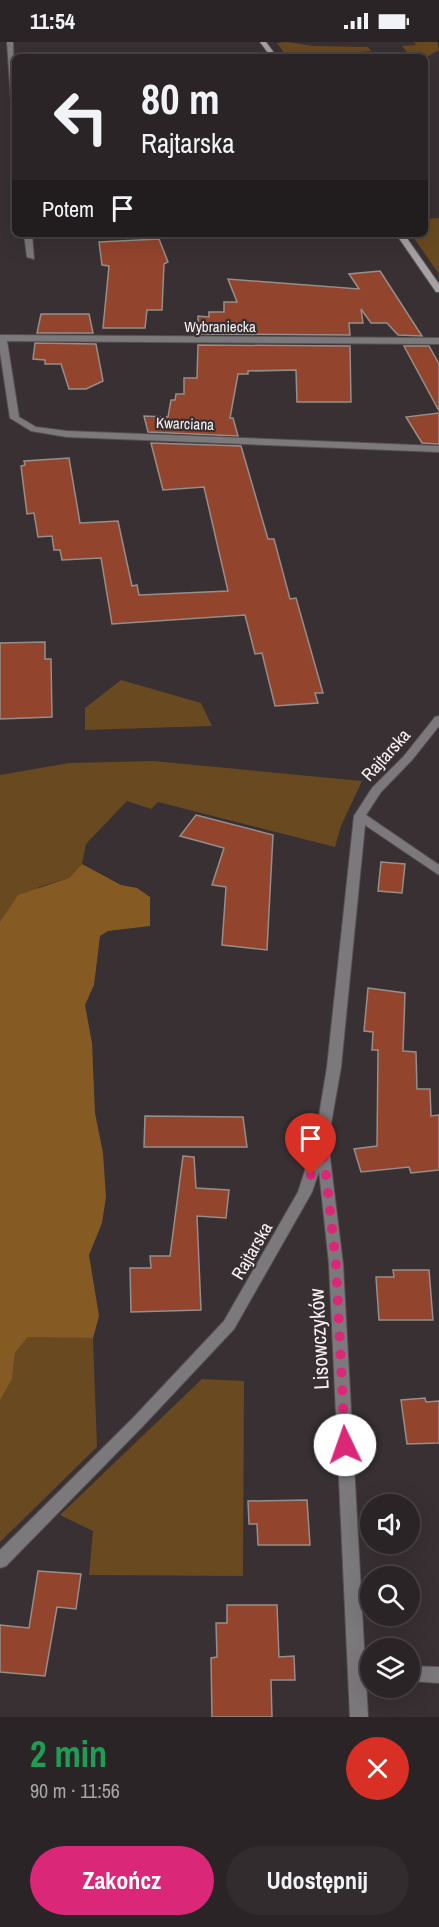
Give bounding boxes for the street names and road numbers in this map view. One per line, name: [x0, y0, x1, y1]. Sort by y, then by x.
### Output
street label: Wybraniecka: [184, 316, 256, 337]
street label: Kwarciana: [156, 412, 215, 435]
street label: Rajtarska: [355, 723, 416, 786]
street label: Rajtarska: [225, 1218, 278, 1284]
street label: Lisowczyków: [301, 1287, 336, 1390]

